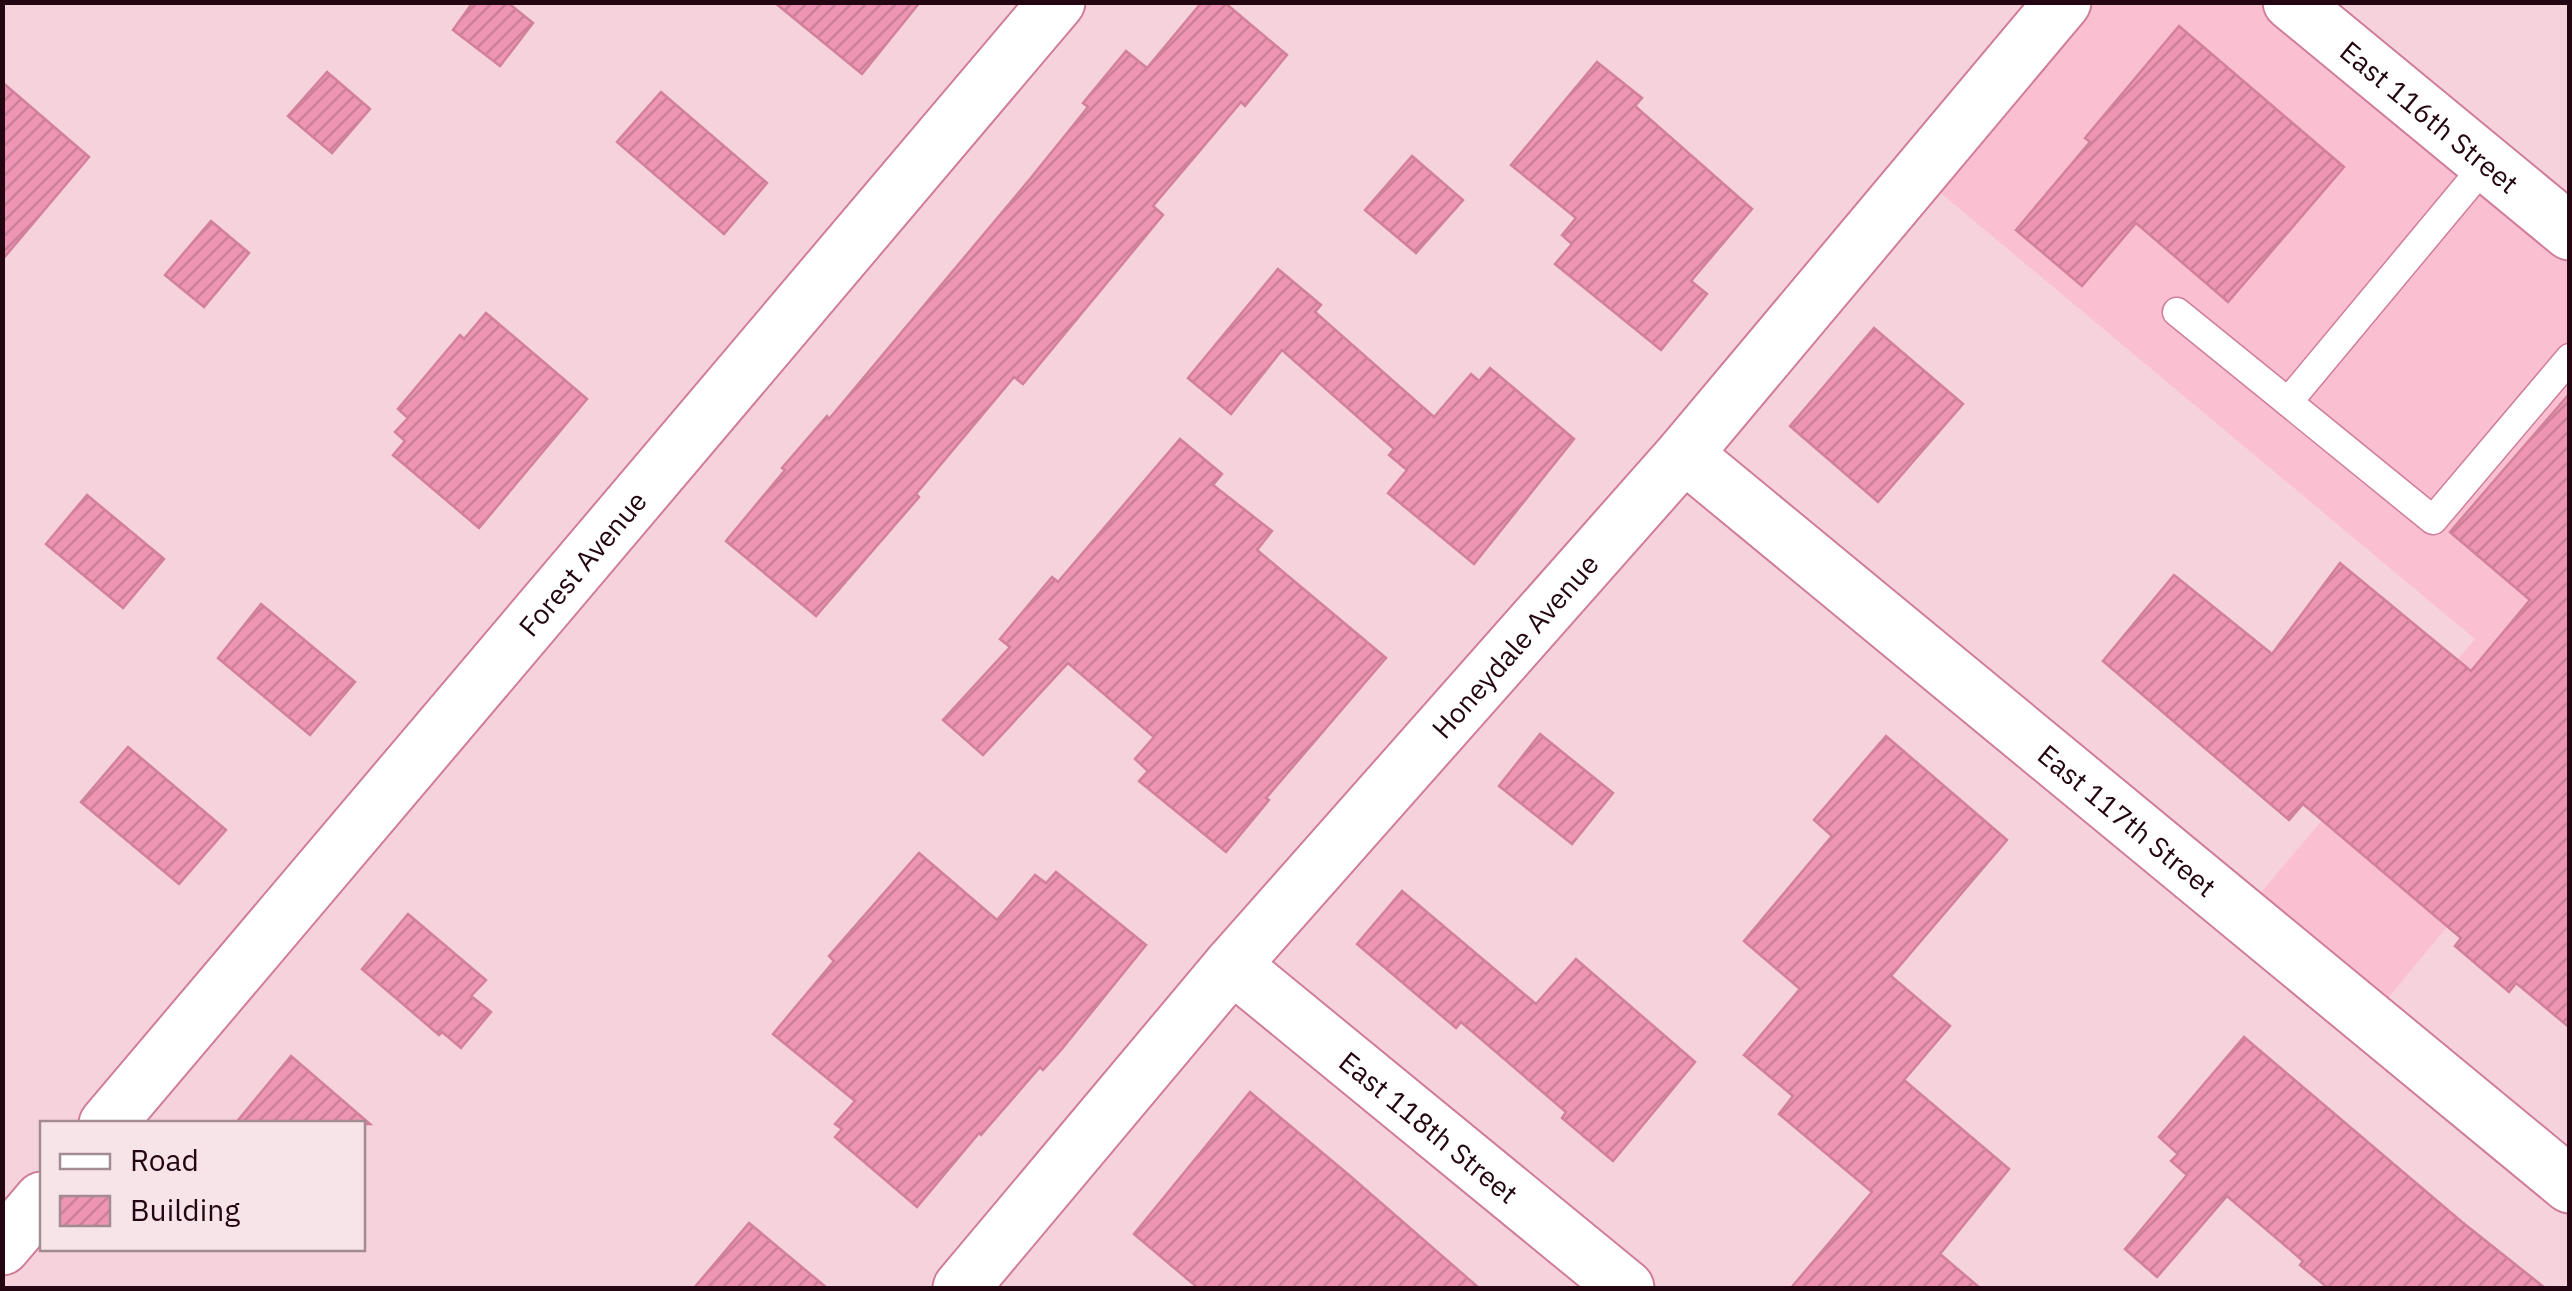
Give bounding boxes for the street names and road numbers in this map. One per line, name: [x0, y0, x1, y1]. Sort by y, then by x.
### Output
street label: East 116th Street: [2333, 32, 2527, 201]
street label: Forest Avenue: [510, 483, 654, 644]
street label: Honeydale Avenue: [1423, 545, 1606, 746]
street label: East 117th Street: [2031, 735, 2224, 904]
street label: East 118th Street: [1332, 1042, 1526, 1211]

